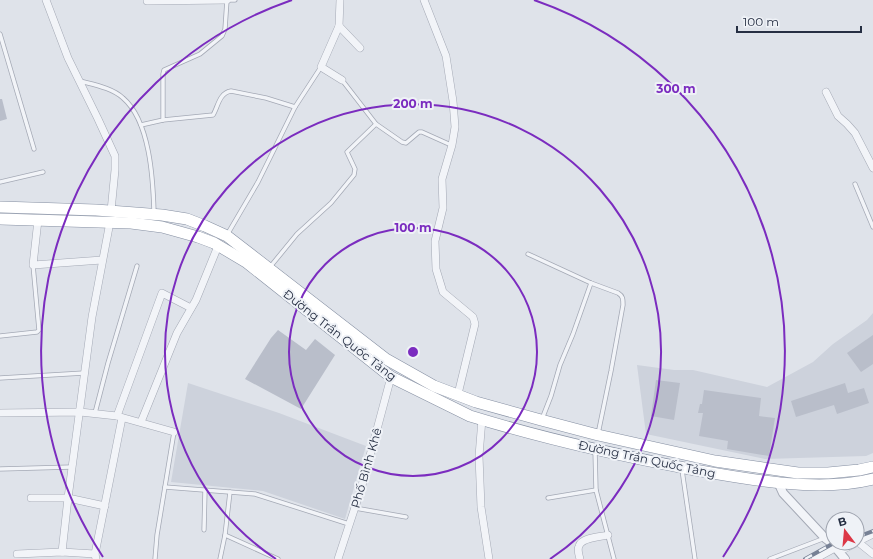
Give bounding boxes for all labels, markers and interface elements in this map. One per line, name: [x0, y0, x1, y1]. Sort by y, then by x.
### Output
scale bar: [737, 8, 861, 34]
text: 100 m: [743, 14, 779, 29]
text: 300 m: [655, 81, 696, 96]
text: 200 m: [393, 96, 433, 111]
text: 100 m: [395, 220, 431, 235]
street label: Đường Trần Quốc Tảng: [280, 286, 400, 384]
centre of rings: [406, 345, 420, 359]
street label: Phố Bình Khê: [347, 426, 385, 510]
street label: Đường Trần Quốc Tảng: [577, 437, 717, 481]
north arrow: [825, 511, 865, 551]
text: B: [836, 513, 848, 529]

